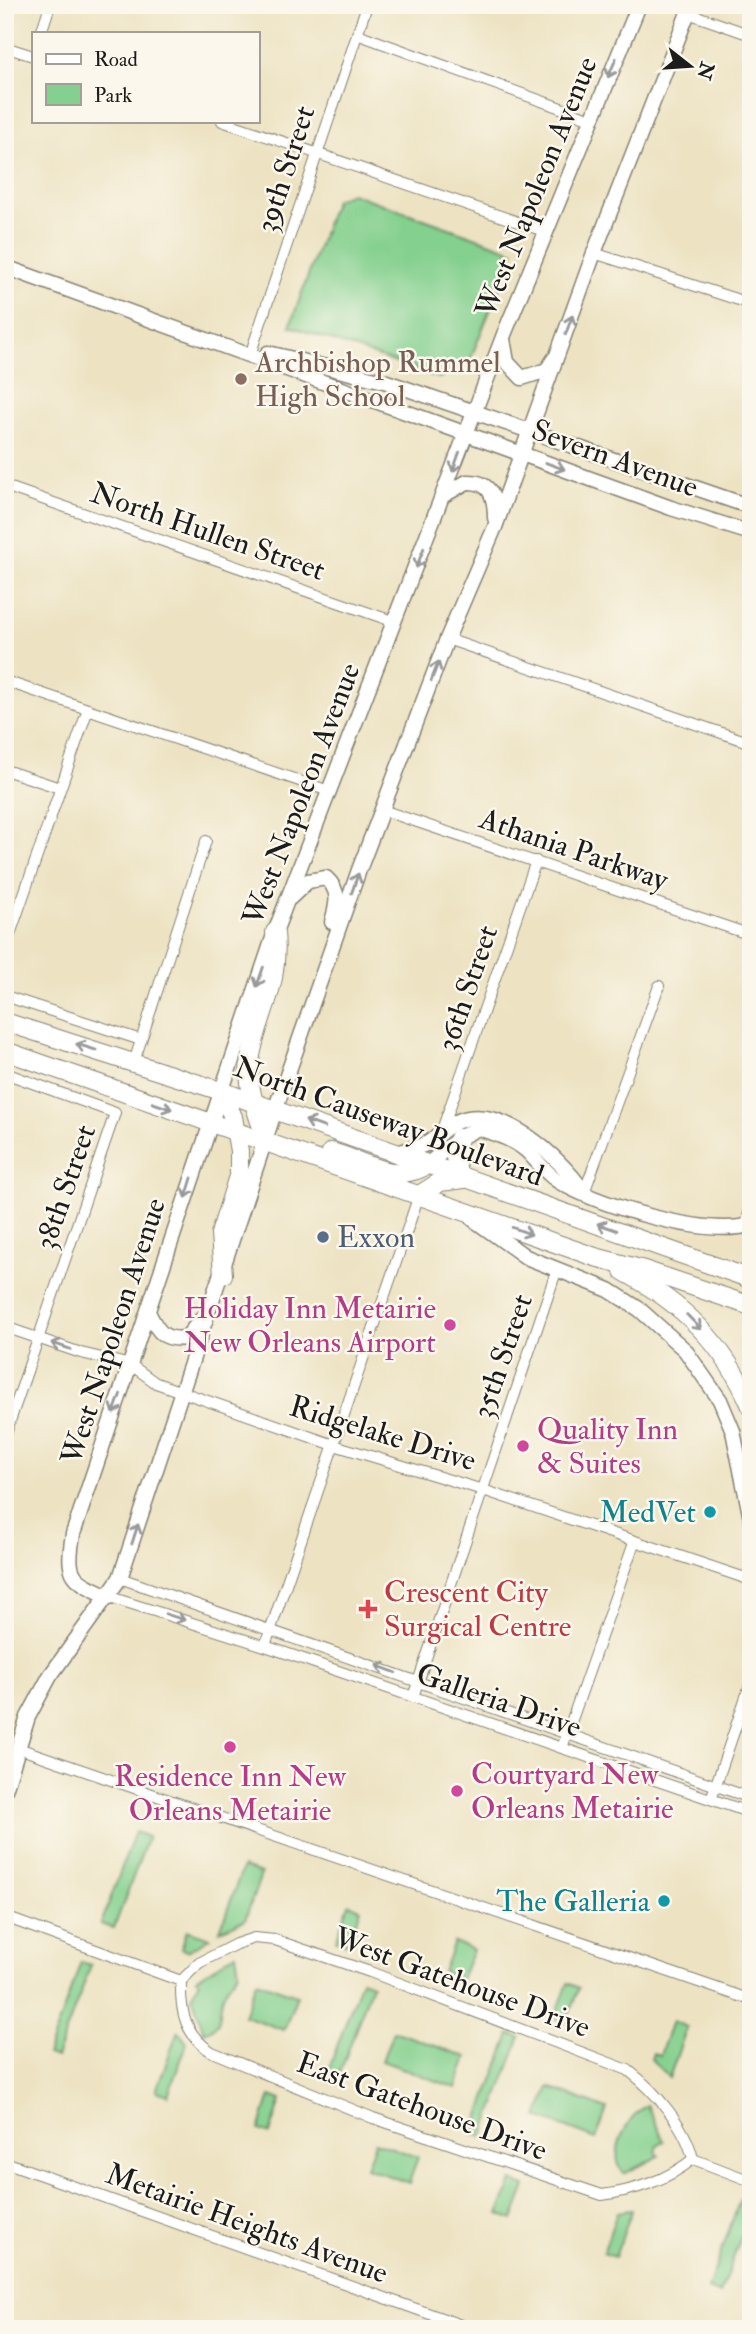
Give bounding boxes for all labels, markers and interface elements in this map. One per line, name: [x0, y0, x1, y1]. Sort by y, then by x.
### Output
legend: [32, 32, 259, 122]
north arrow: [654, 32, 724, 102]
text: Road: [94, 46, 139, 73]
street label: West Napoleon Avenue: [467, 51, 606, 324]
one-way arrow: [605, 57, 618, 78]
text: N: [691, 58, 720, 83]
text: Park: [94, 82, 132, 109]
street label: 39th Street: [248, 101, 323, 237]
one-way arrow: [564, 314, 576, 336]
place label: Archbishop Rummel High School: [254, 344, 501, 415]
marker: Archbishop Rummel High School: [233, 371, 249, 387]
street label: Severn Avenue: [527, 411, 703, 506]
one-way arrow: [449, 450, 461, 472]
one-way arrow: [544, 460, 566, 473]
street label: North Hullen Street: [86, 474, 330, 589]
one-way arrow: [412, 547, 425, 569]
street label: West Napoleon Avenue: [234, 658, 369, 931]
one-way arrow: [430, 660, 443, 682]
street label: Athania Parkway: [474, 800, 674, 899]
one-way arrow: [350, 873, 362, 895]
street label: 36th Street: [429, 920, 506, 1056]
one-way arrow: [253, 965, 265, 987]
one-way arrow: [75, 1040, 97, 1053]
street label: North Causeway Boulevard: [229, 1048, 549, 1195]
one-way arrow: [151, 1100, 173, 1113]
one-way arrow: [305, 1117, 327, 1130]
street label: 38th Street: [27, 1120, 104, 1254]
one-way arrow: [181, 1177, 194, 1199]
street label: West Napoleon Avenue: [53, 1193, 174, 1470]
place label: Exxon: [337, 1219, 415, 1256]
one-way arrow: [596, 1220, 618, 1233]
one-way arrow: [511, 1226, 533, 1238]
marker: Exxon: [315, 1229, 331, 1245]
street label: 35th Street: [464, 1289, 541, 1423]
place label: Holiday Inn Metairie New Orleans Airport: [184, 1290, 436, 1361]
one-way arrow: [686, 1313, 703, 1330]
marker: Holiday Inn Metairie New Orleans Airport: [442, 1317, 458, 1333]
one-way arrow: [51, 1339, 73, 1351]
street label: Ridgelake Drive: [285, 1388, 480, 1479]
one-way arrow: [110, 1392, 122, 1414]
place label: Quality Inn & Suites: [537, 1411, 678, 1482]
marker: Quality Inn & Suites: [515, 1438, 531, 1454]
place label: MedVet: [599, 1494, 696, 1531]
marker: MedVet: [702, 1504, 718, 1520]
one-way arrow: [130, 1523, 142, 1545]
place label: Crescent City Surgical Centre: [384, 1574, 571, 1645]
marker: Crescent City Surgical Centre: [358, 1599, 378, 1619]
one-way arrow: [164, 1611, 186, 1624]
street label: Galleria Drive: [412, 1655, 586, 1746]
one-way arrow: [376, 1662, 397, 1675]
marker: Residence Inn New Orleans Metairie: [222, 1739, 238, 1755]
place label: Courtyard New Orleans Metairie: [471, 1756, 674, 1827]
place label: Residence Inn New Orleans Metairie: [114, 1758, 347, 1829]
marker: Courtyard New Orleans Metairie: [449, 1783, 465, 1799]
place label: The Galleria: [496, 1883, 651, 1920]
marker: The Galleria: [656, 1893, 672, 1909]
street label: West Gatehouse Drive: [328, 1919, 595, 2046]
street label: East Gatehouse Drive: [292, 2044, 552, 2169]
street label: Metairie Heights Avenue: [101, 2155, 393, 2292]

